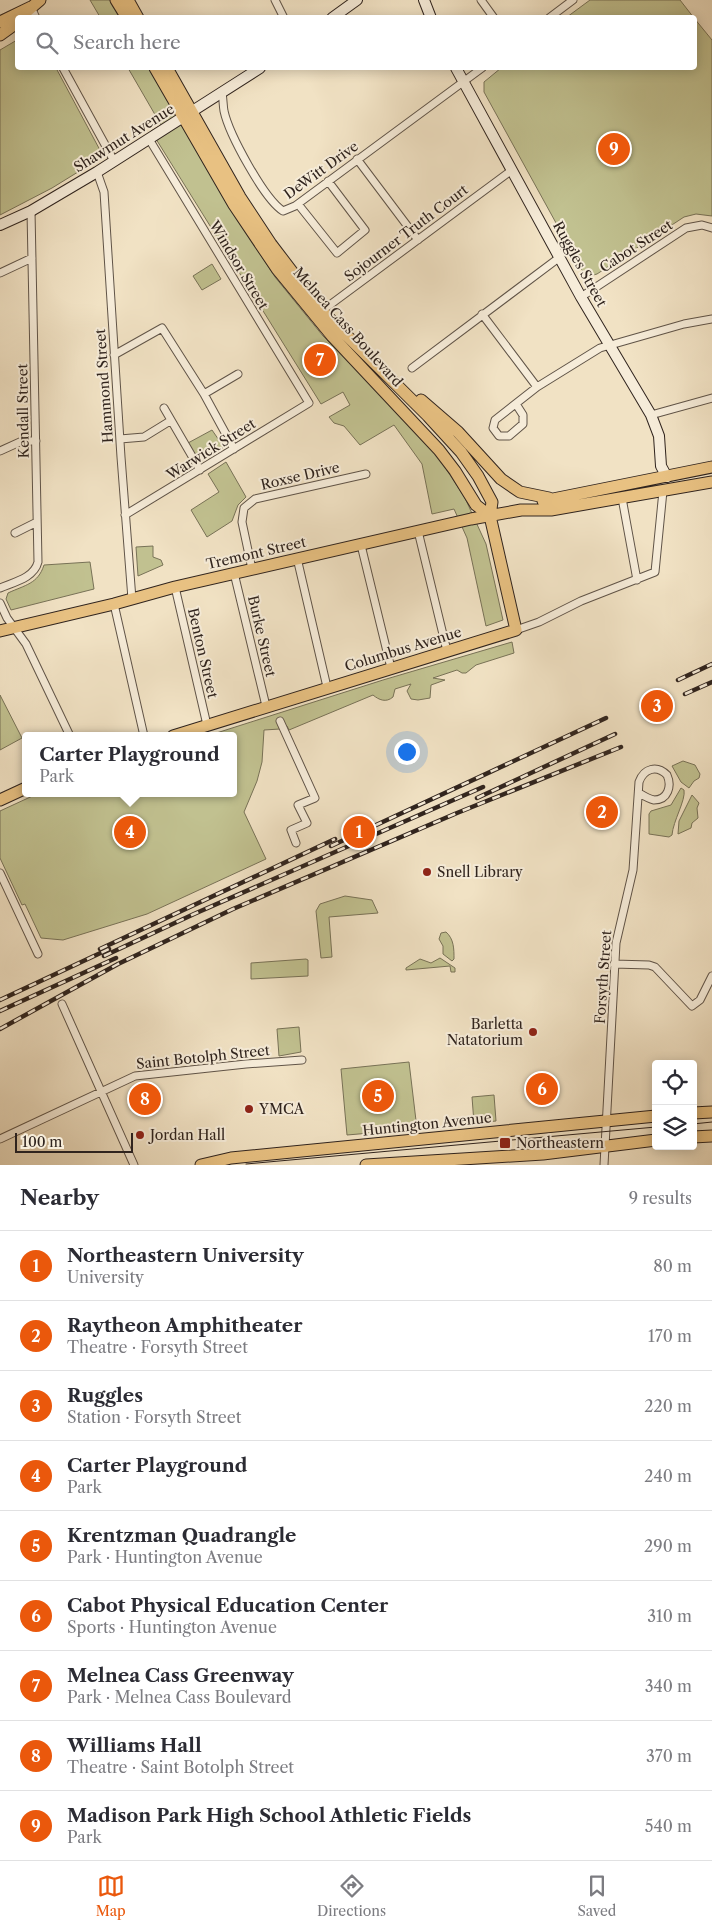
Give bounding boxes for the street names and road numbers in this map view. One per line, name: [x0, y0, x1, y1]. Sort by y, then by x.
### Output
street label: Shawmut Avenue: [70, 100, 178, 176]
street label: DeWitt Drive: [280, 137, 362, 203]
street label: Sojourner Truth Court: [341, 181, 471, 285]
street label: Windsor Street: [205, 216, 273, 313]
street label: Cabot Street: [596, 216, 676, 276]
street label: Ruggles Street: [549, 218, 611, 310]
street label: Melnea Cass Boulevard: [289, 263, 407, 391]
street label: Hammond Street: [91, 328, 117, 444]
street label: Kendall Street: [13, 363, 33, 459]
street label: Warwick Street: [162, 414, 259, 484]
street label: Roxse Drive: [259, 458, 341, 494]
street label: Tremont Street: [204, 533, 308, 573]
street label: Burke Street: [244, 593, 280, 679]
street label: Benton Street: [184, 606, 222, 700]
street label: Columbus Avenue: [342, 623, 464, 675]
street label: Forsyth Street: [591, 929, 615, 1024]
street label: Saint Botolph Street: [135, 1041, 271, 1073]
street label: Huntington Avenue: [362, 1108, 493, 1140]

